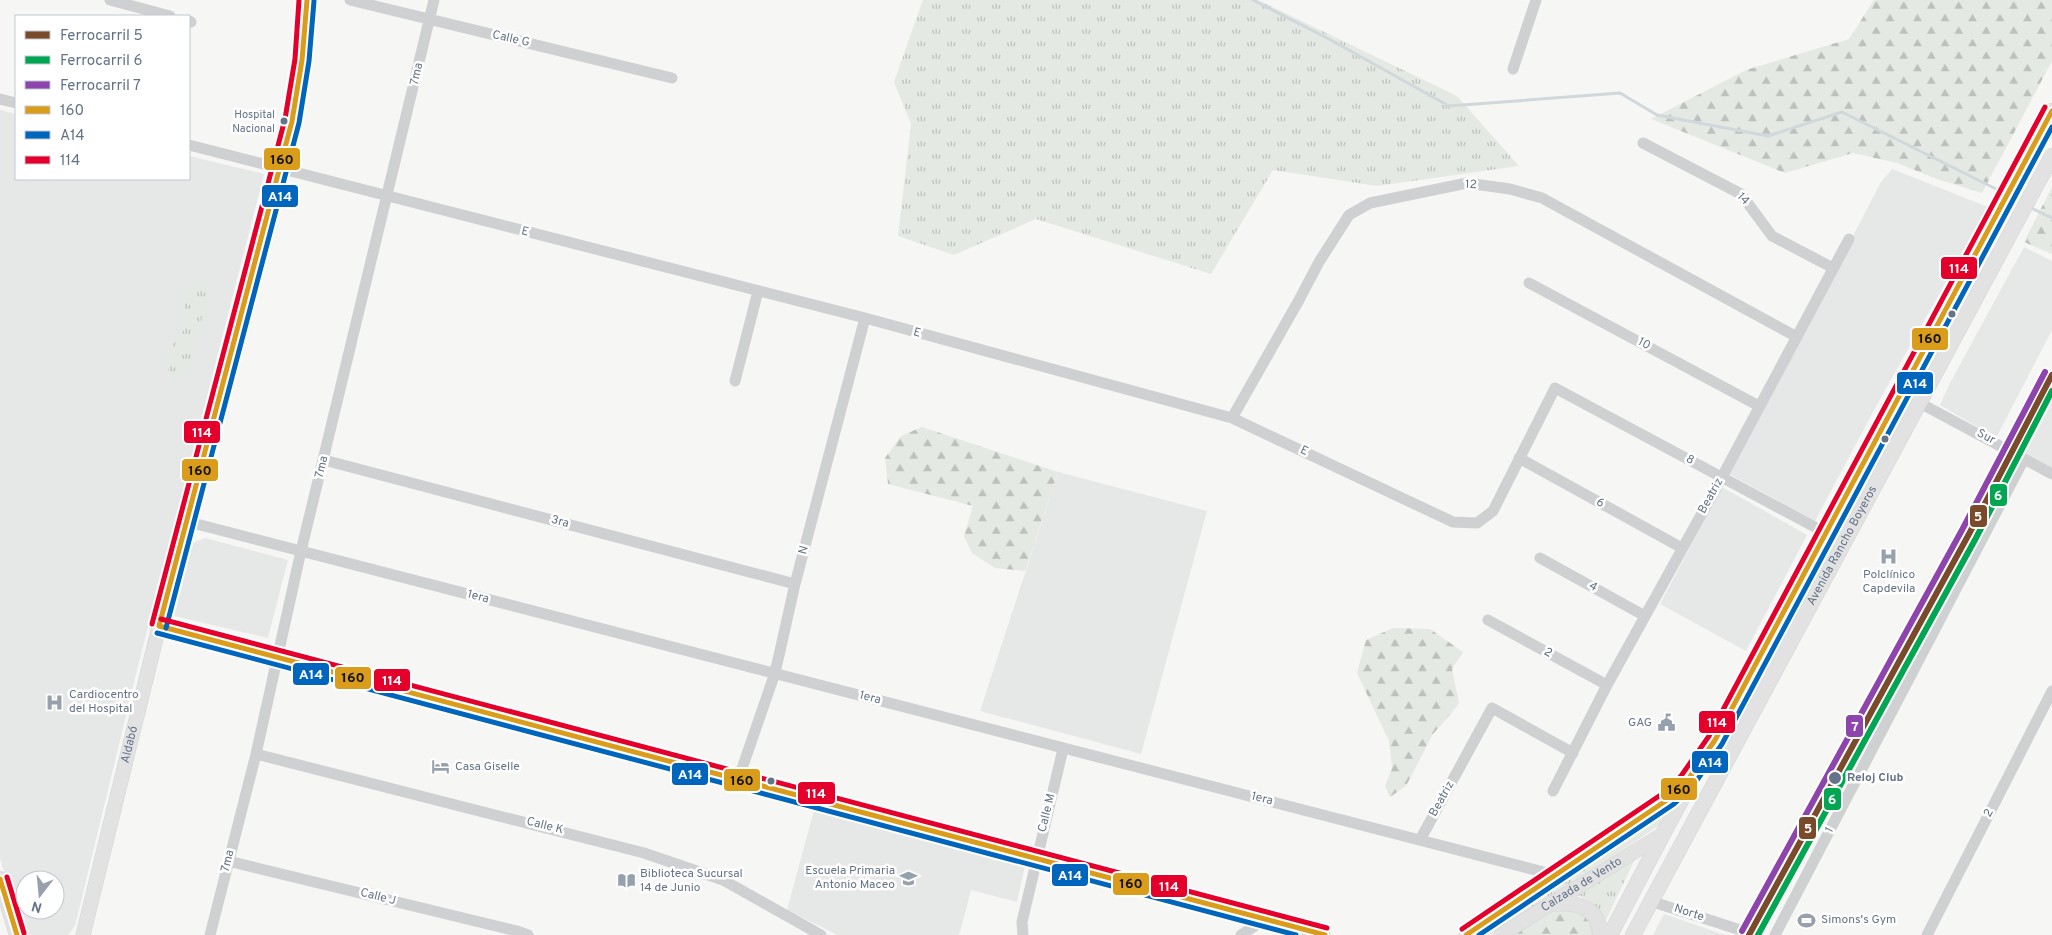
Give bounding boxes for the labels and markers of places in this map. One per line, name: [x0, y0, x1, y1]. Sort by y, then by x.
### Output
place label: Hospital Nacional: [232, 108, 275, 136]
marker: Hospital Nacional: [279, 116, 289, 126]
unlabelled marker: [1947, 309, 1957, 319]
unlabelled marker: [1880, 434, 1890, 444]
hospital icon: Polclínico Capdevila: [1879, 546, 1899, 566]
place label: Polclínico Capdevila: [1863, 567, 1915, 597]
place label: Cardiocentro del Hospital: [69, 687, 139, 717]
hospital icon: Cardiocentro del Hospital: [45, 692, 65, 712]
public building icon: GAG: [1656, 713, 1676, 733]
place label: GAG: [1628, 715, 1652, 731]
hotel icon: Casa Giselle: [431, 757, 451, 777]
place label: Casa Giselle: [455, 759, 520, 775]
marker: Reloj Club: [1827, 770, 1843, 786]
place label: Reloj Club: [1847, 770, 1904, 786]
unlabelled marker: [766, 776, 776, 786]
place label: Escuela Primaria Antonio Maceo: [805, 863, 895, 893]
place label: Biblioteca Sucursal 14 de Junio: [640, 866, 743, 896]
school or university icon: Escuela Primaria Antonio Maceo: [899, 868, 919, 888]
library icon: Biblioteca Sucursal 14 de Junio: [616, 871, 636, 891]
sports icon: Simons's Gym: [1797, 910, 1817, 930]
place label: Simons's Gym: [1821, 912, 1896, 928]

